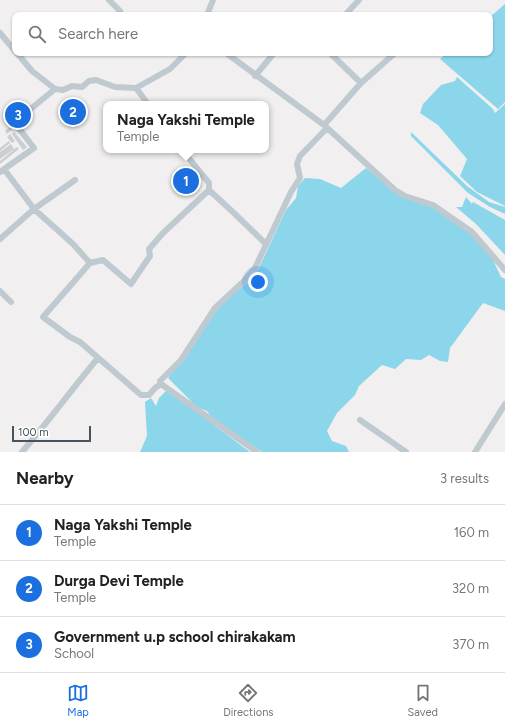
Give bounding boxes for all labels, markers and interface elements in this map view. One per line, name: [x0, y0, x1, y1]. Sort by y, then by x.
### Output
search box: [12, 12, 493, 56]
icon: search: [26, 23, 48, 45]
text: Search here: [58, 25, 138, 43]
pin: 2: [60, 97, 86, 127]
pin: 3: [5, 100, 31, 130]
popup: [103, 101, 269, 153]
text: Naga Yakshi Temple: [117, 111, 255, 129]
text: Temple: [117, 129, 159, 144]
pin: 1: [173, 166, 199, 196]
your location: [248, 272, 268, 292]
scale bar: [12, 424, 91, 443]
text: 100 m: [18, 426, 49, 439]
text: Nearby: [16, 468, 74, 488]
text: 3 results: [440, 471, 489, 486]
text: Naga Yakshi Temple: [54, 516, 192, 534]
text: 1: [26, 525, 32, 540]
text: 160 m: [454, 525, 489, 540]
text: Temple: [54, 534, 96, 549]
text: Durga Devi Temple: [54, 572, 184, 590]
text: 2: [25, 581, 33, 596]
text: 320 m: [452, 581, 489, 596]
text: Temple: [54, 590, 96, 605]
text: Government u.p school chirakakam: [54, 628, 296, 646]
text: 3: [25, 637, 33, 652]
text: 370 m: [452, 637, 489, 652]
text: School: [54, 646, 94, 661]
tab: Map: [67, 682, 89, 719]
tab: Directions: [223, 682, 273, 719]
tab: Saved: [408, 682, 438, 719]

